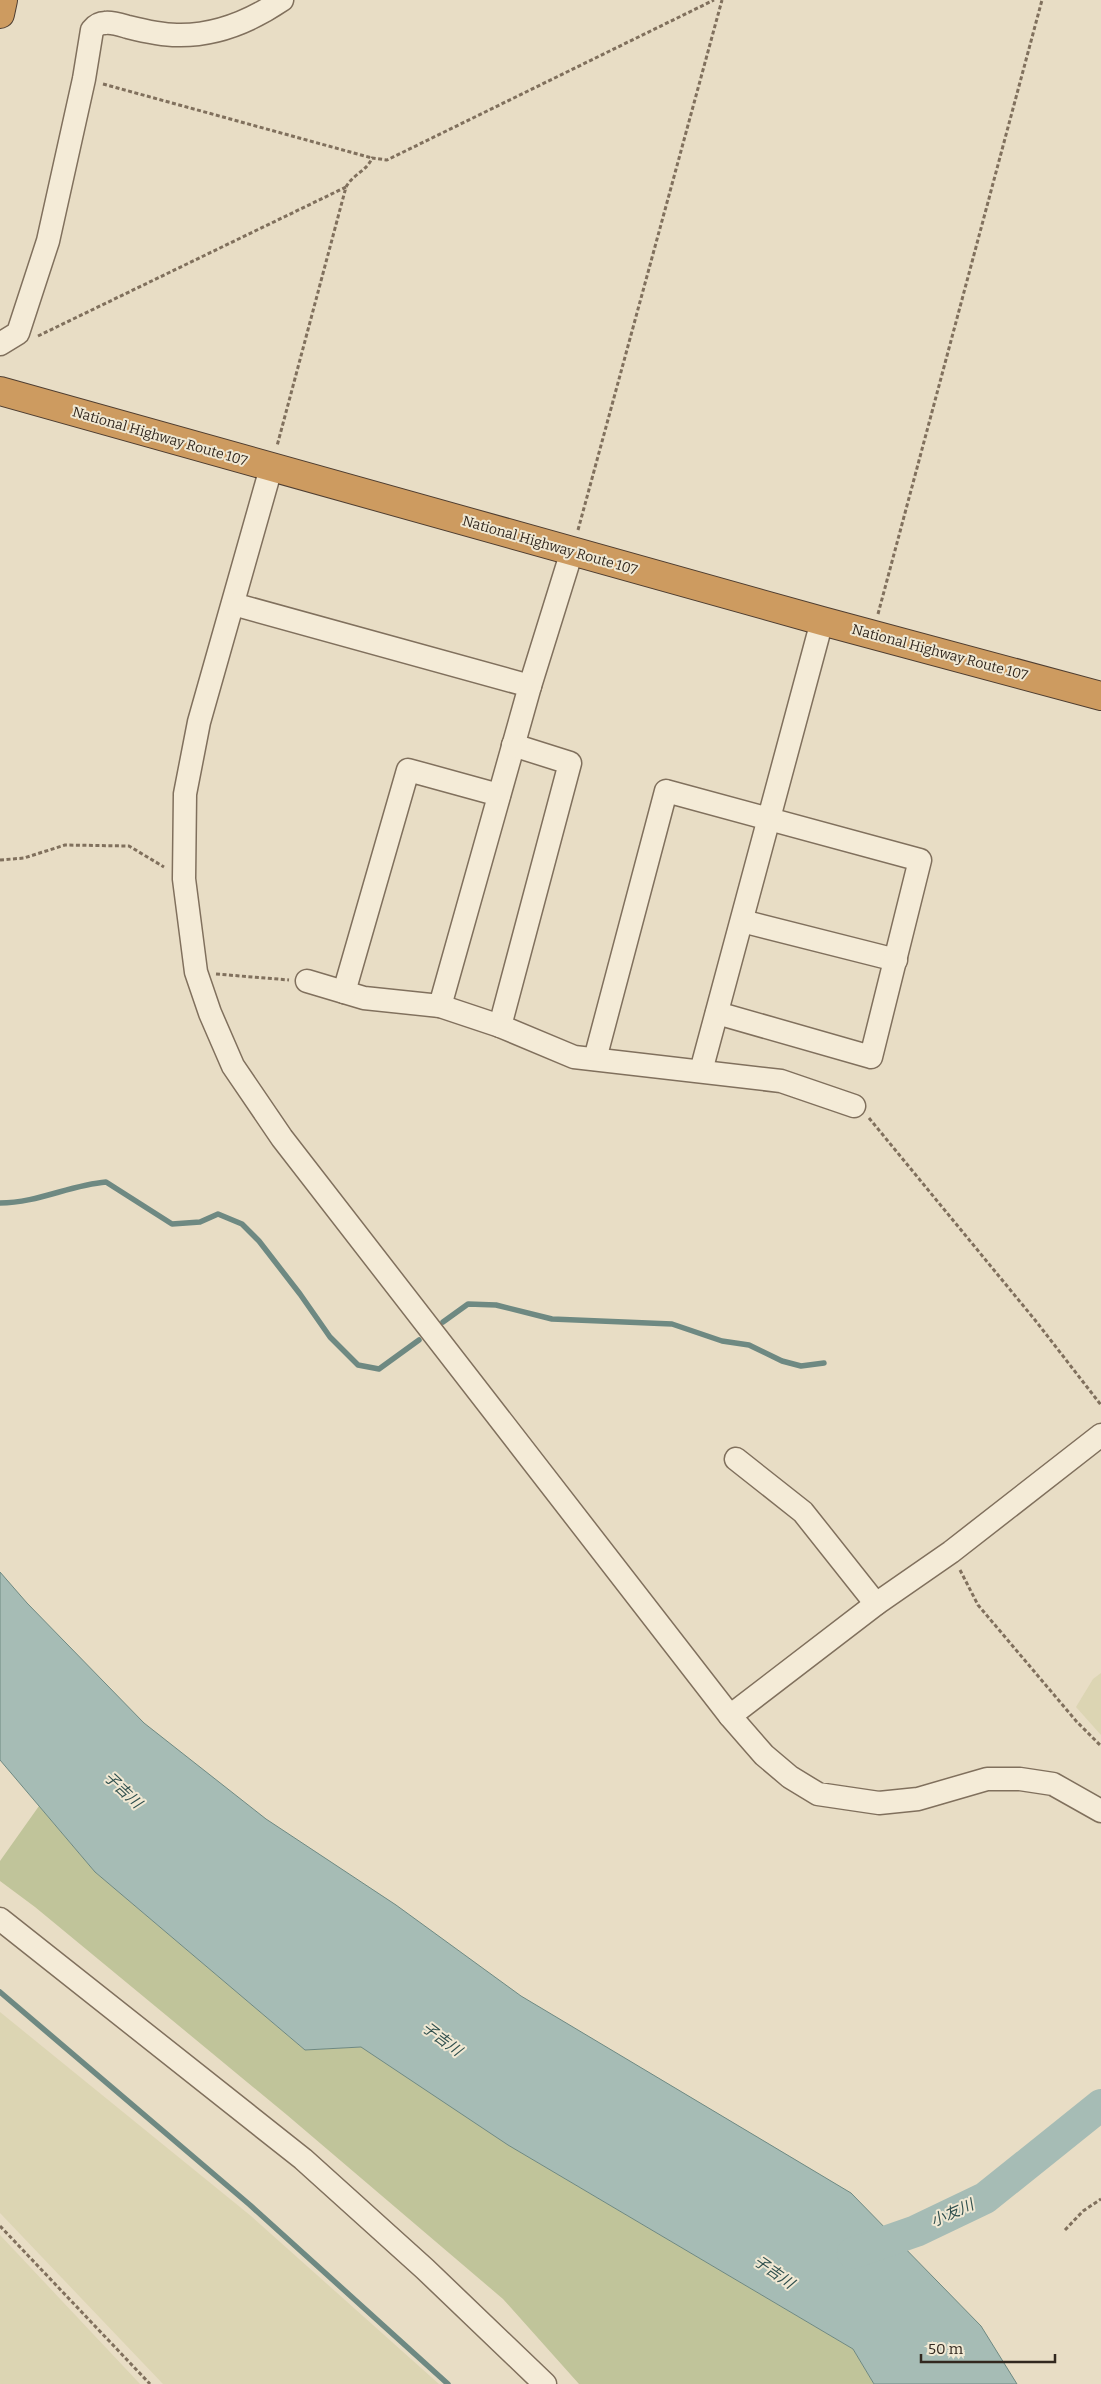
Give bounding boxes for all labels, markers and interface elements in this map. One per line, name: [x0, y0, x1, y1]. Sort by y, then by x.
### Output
street label: National Highway Route 107: [70, 403, 249, 470]
street label: National Highway Route 107: [460, 512, 639, 579]
street label: National Highway Route 107: [850, 621, 1030, 684]
water label: 子吉川: [100, 1768, 147, 1813]
water label: 子吉川: [419, 2018, 467, 2061]
water label: 小友川: [928, 2195, 978, 2230]
water label: 子吉川: [750, 2252, 799, 2293]
scale bar: [921, 2332, 1055, 2364]
text: 50 m: [928, 2340, 964, 2358]

